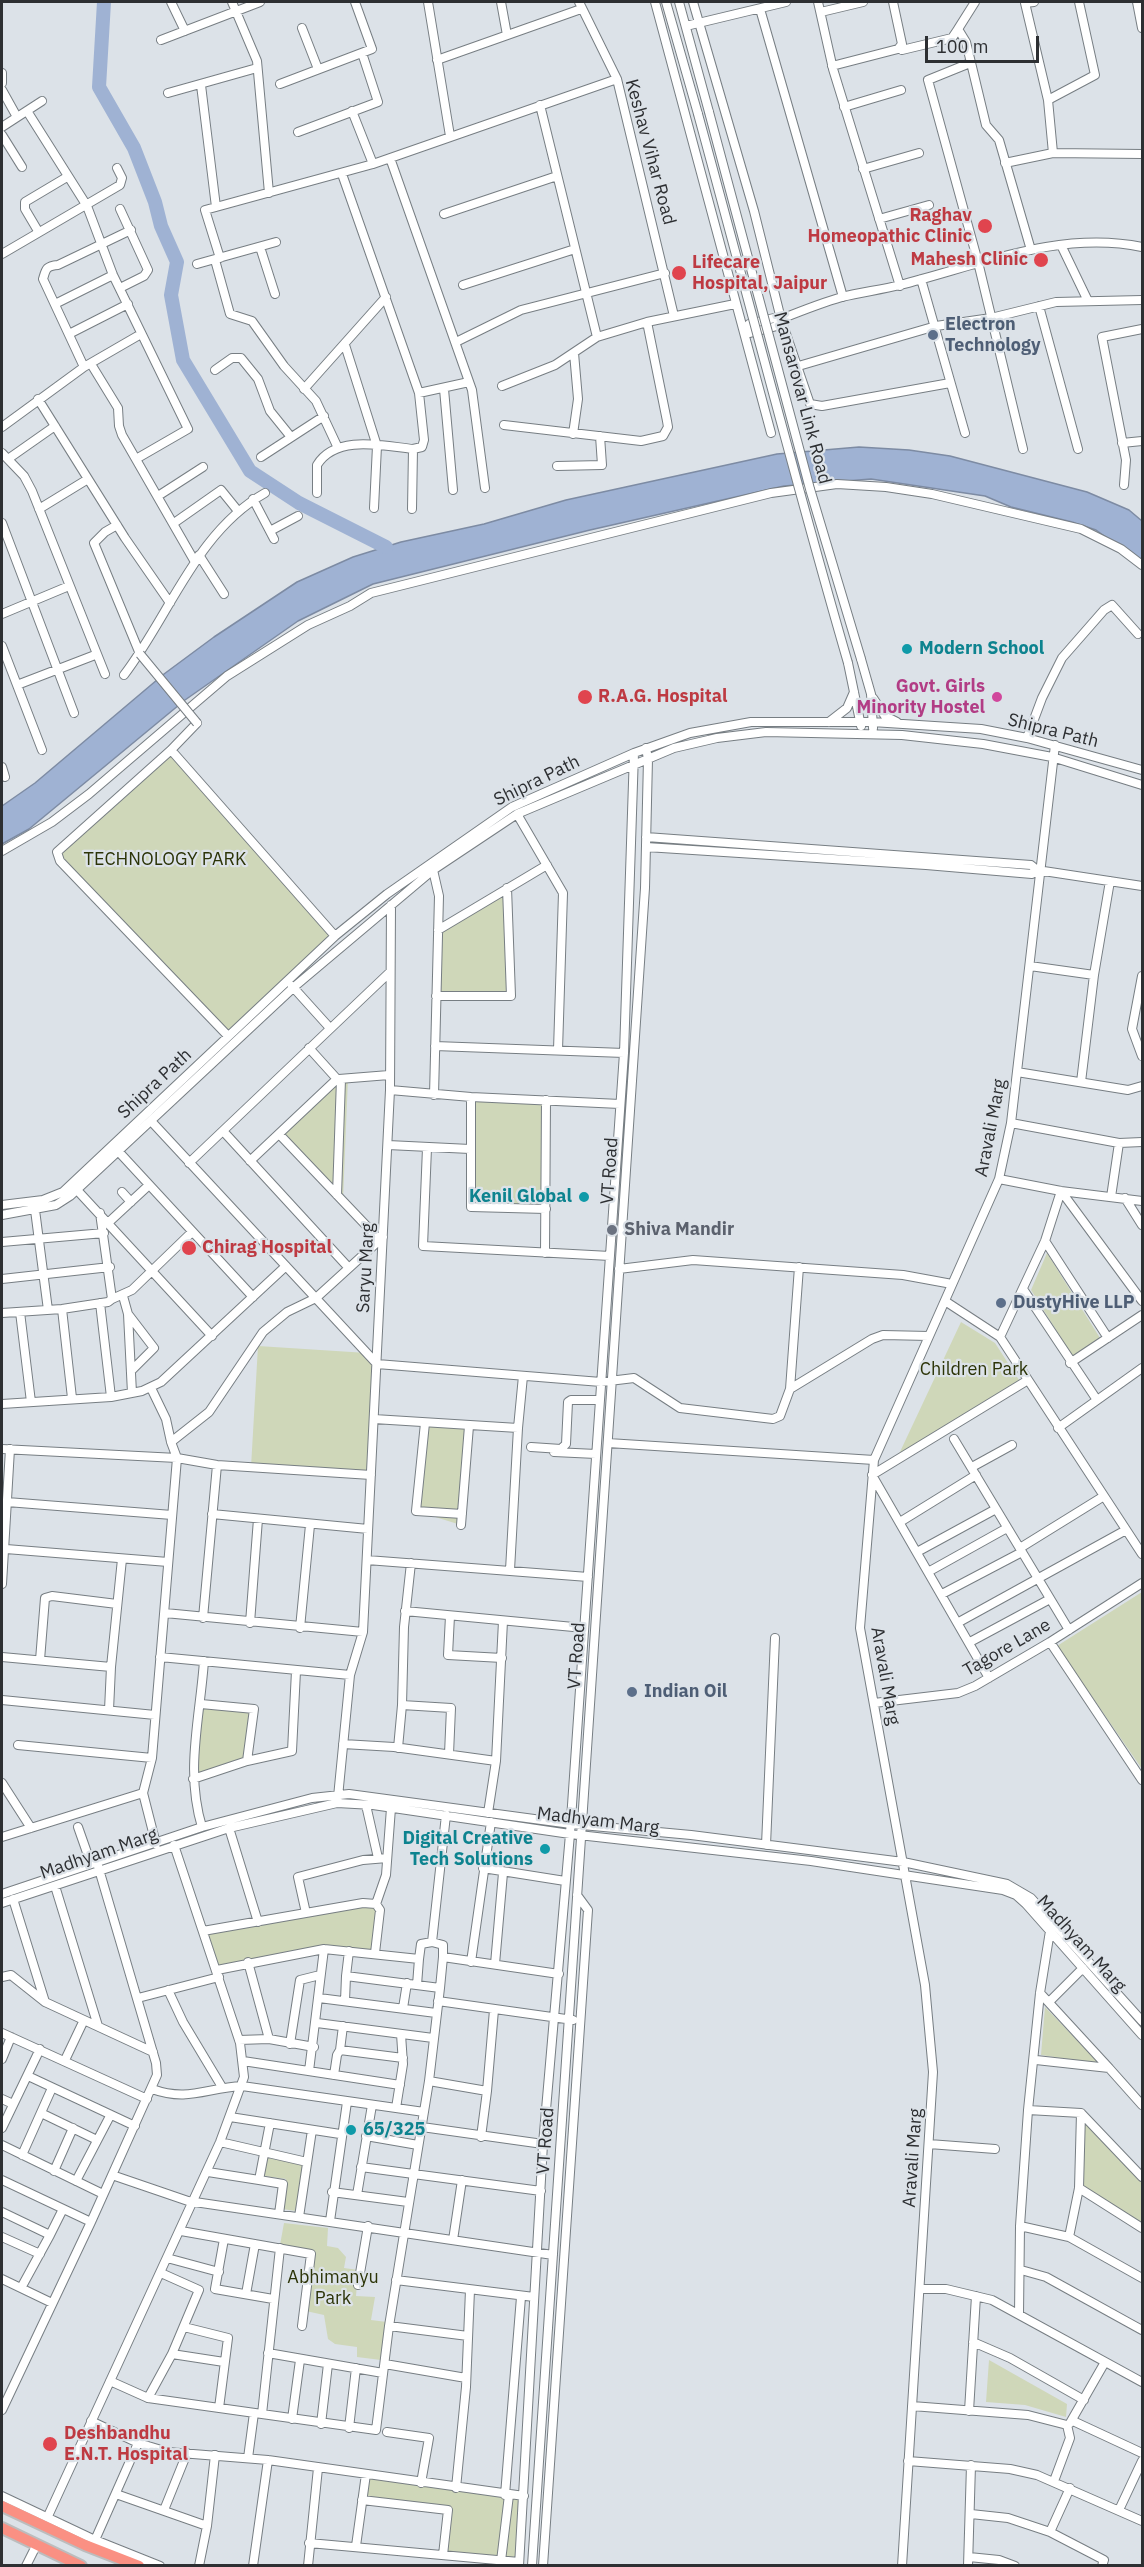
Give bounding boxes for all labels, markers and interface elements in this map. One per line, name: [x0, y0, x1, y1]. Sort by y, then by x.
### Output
scale bar: [928, 24, 1042, 62]
text: 100 m: [936, 35, 988, 58]
street label: Keshav Vihar Road: [620, 77, 680, 227]
place label: Raghav Homeopathic Clinic: [808, 205, 972, 248]
marker: Raghav Homeopathic Clinic: [976, 217, 994, 235]
place label: Mahesh Clinic: [911, 249, 1028, 271]
marker: Mahesh Clinic: [1032, 251, 1050, 269]
place label: Lifecare Hospital, Jaipur: [692, 252, 827, 294]
marker: Lifecare Hospital, Jaipur: [670, 264, 688, 282]
street label: Mansarovar Link Road: [769, 310, 835, 486]
place label: Electron Technology: [945, 314, 1041, 356]
marker: Electron Technology: [926, 328, 940, 342]
place label: Modern School: [919, 638, 1044, 660]
marker: Modern School: [900, 642, 914, 656]
place label: Govt. Girls Minority Hostel: [857, 676, 985, 718]
place label: R.A.G. Hospital: [598, 686, 727, 708]
marker: R.A.G. Hospital: [576, 688, 594, 706]
marker: Govt. Girls Minority Hostel: [990, 690, 1004, 704]
street label: Shipra Path: [1005, 709, 1101, 753]
street label: Shipra Path: [491, 751, 583, 811]
park label: TECHNOLOGY PARK: [84, 849, 246, 871]
street label: Shipra Path: [114, 1044, 196, 1124]
street label: Aravali Marg: [971, 1077, 1011, 1179]
street label: VT Road: [597, 1137, 623, 1205]
place label: Kenil Global: [469, 1186, 572, 1208]
marker: Kenil Global: [577, 1190, 591, 1204]
place label: Shiva Mandir: [624, 1219, 734, 1241]
street label: Saryu Marg: [353, 1222, 379, 1314]
marker: Shiva Mandir: [605, 1223, 619, 1237]
place label: Chirag Hospital: [202, 1237, 332, 1259]
marker: Chirag Hospital: [180, 1239, 198, 1257]
place label: DustyHive LLP: [1013, 1292, 1135, 1314]
marker: DustyHive LLP: [994, 1296, 1008, 1310]
park label: Children Park: [920, 1359, 1028, 1381]
street label: Tagore Lane: [959, 1614, 1055, 1682]
street label: VT Road: [564, 1622, 590, 1690]
street label: Aravali Marg: [866, 1625, 904, 1727]
place label: Indian Oil: [644, 1681, 727, 1703]
marker: Indian Oil: [625, 1685, 639, 1699]
street label: Madhyam Marg: [536, 1803, 660, 1839]
street label: Madhyam Marg: [37, 1824, 161, 1884]
place label: Digital Creative Tech Solutions: [403, 1828, 533, 1870]
marker: Digital Creative Tech Solutions: [538, 1842, 552, 1856]
street label: Madhyam Marg: [1032, 1891, 1130, 1997]
street label: VT Road: [533, 2107, 559, 2175]
street label: Aravali Marg: [899, 2108, 927, 2208]
place label: 65/325: [363, 2119, 425, 2141]
marker: 65/325: [344, 2123, 358, 2137]
park label: Abhimanyu Park: [287, 2267, 379, 2310]
place label: Deshbandhu E.N.T. Hospital: [64, 2423, 188, 2466]
marker: Deshbandhu E.N.T. Hospital: [41, 2435, 59, 2453]

